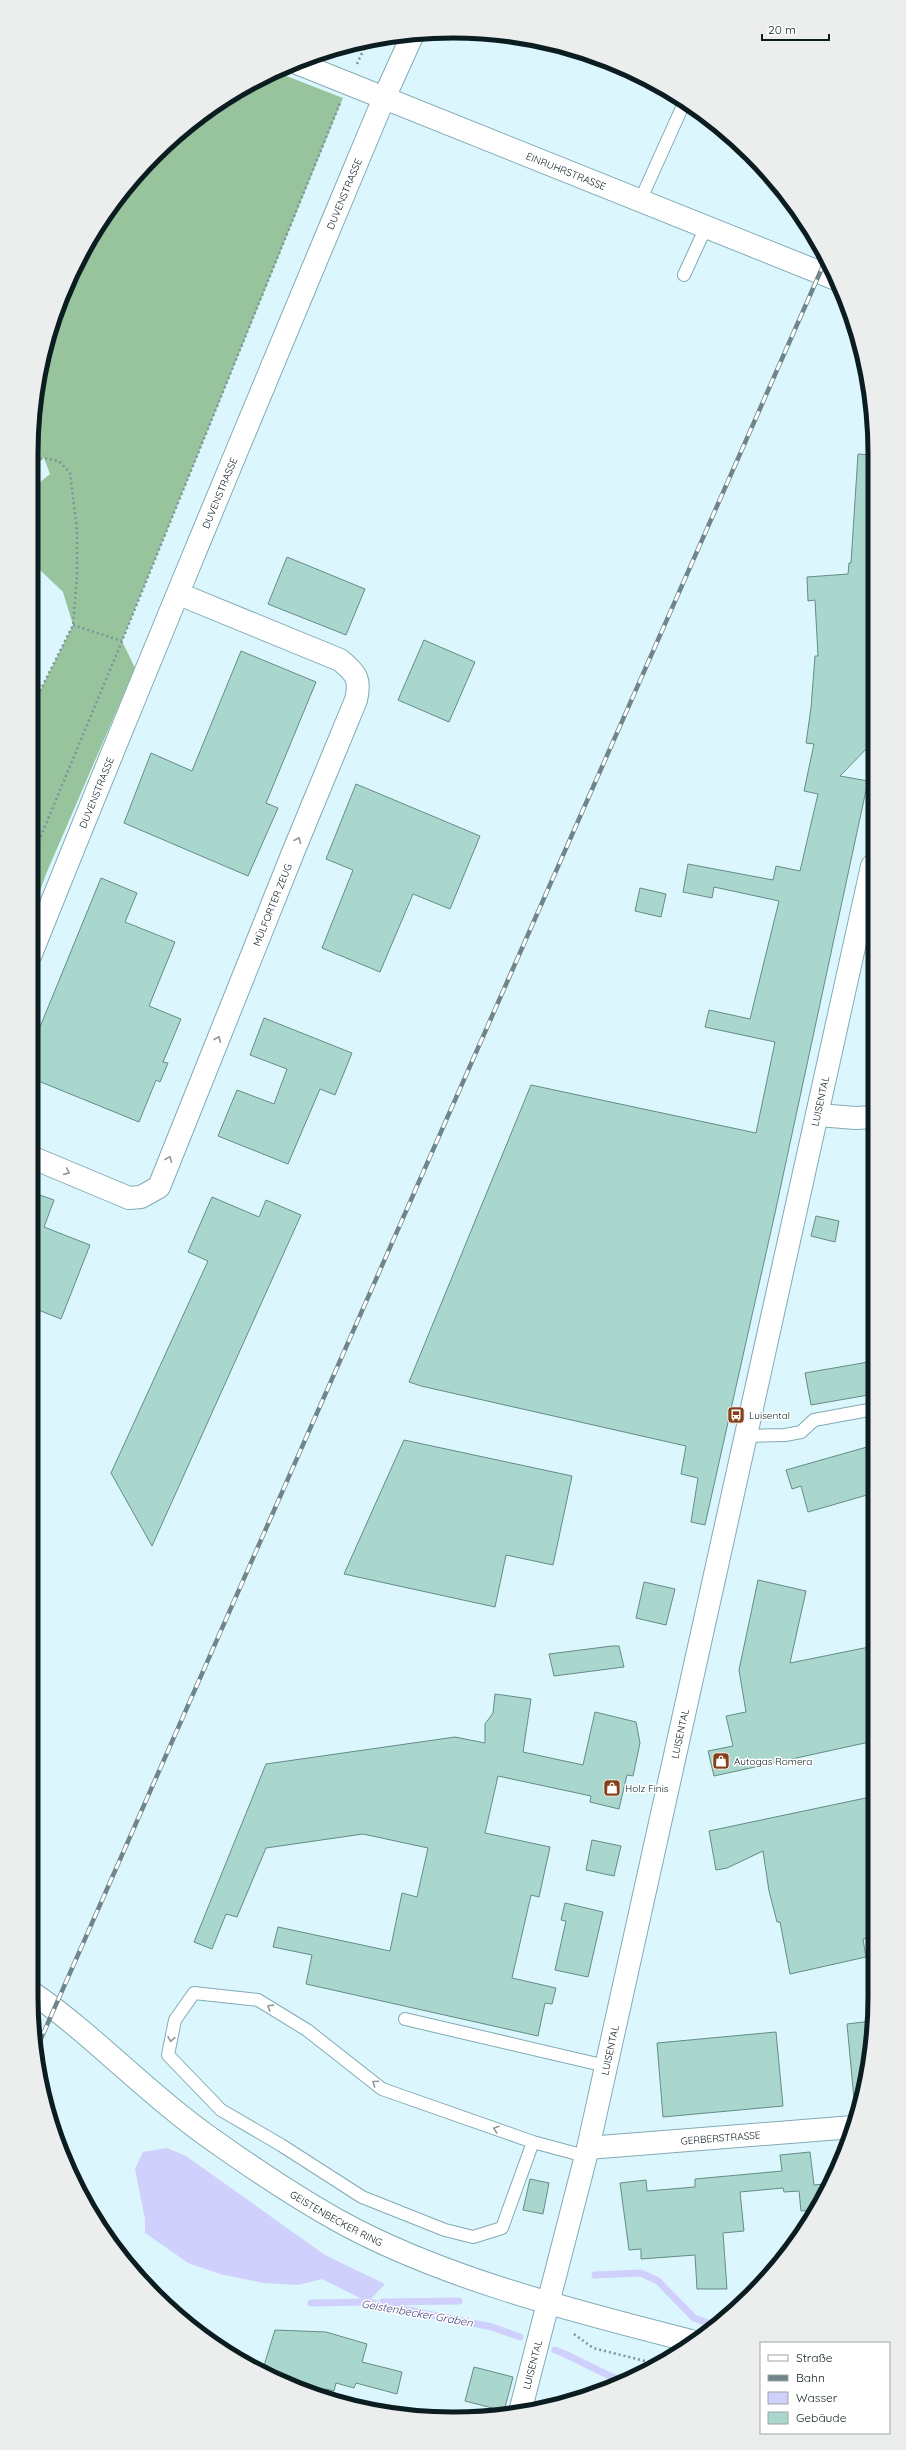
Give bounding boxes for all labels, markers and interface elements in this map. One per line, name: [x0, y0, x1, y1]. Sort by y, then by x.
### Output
scale bar: [762, 16, 829, 42]
text: 20 m: [768, 22, 796, 37]
street label: EINRUHRSTRASSE: [524, 149, 608, 193]
street label: DUVENSTRASSE: [323, 156, 365, 231]
street label: DUVENSTRASSE: [199, 455, 240, 530]
street label: DUVENSTRASSE: [76, 755, 117, 830]
one-way arrow: [293, 837, 301, 844]
street label: MÜLFORTER ZEUG: [250, 861, 295, 948]
one-way arrow: [213, 1035, 221, 1043]
street label: LUISENTAL: [808, 1074, 832, 1127]
one-way arrow: [165, 1156, 173, 1163]
one-way arrow: [62, 1167, 70, 1175]
bus stop icon: Luisental: [726, 1405, 746, 1425]
place label: Luisental: [749, 1409, 790, 1422]
street label: LUISENTAL: [668, 1707, 692, 1760]
shop icon: Autogas Romera: [711, 1751, 731, 1771]
place label: Autogas Romera: [734, 1755, 812, 1768]
shop icon: Holz Finis: [602, 1778, 622, 1798]
place label: Holz Finis: [625, 1782, 669, 1795]
one-way arrow: [267, 2005, 274, 2012]
street label: LUISENTAL: [598, 2023, 622, 2076]
one-way arrow: [167, 2036, 176, 2042]
one-way arrow: [372, 2081, 379, 2088]
one-way arrow: [493, 2125, 500, 2133]
street label: GERBERSTRASSE: [680, 2128, 761, 2147]
street label: GEISTENBECKER RING: [288, 2187, 385, 2249]
water label: Geistenbecker Graben: [360, 2296, 474, 2330]
street label: LUISENTAL: [520, 2338, 545, 2391]
legend: [760, 2342, 890, 2434]
text: Straße: [796, 2350, 833, 2365]
text: Bahn: [796, 2370, 825, 2385]
text: Wasser: [796, 2390, 838, 2405]
text: Gebäude: [796, 2410, 847, 2425]

